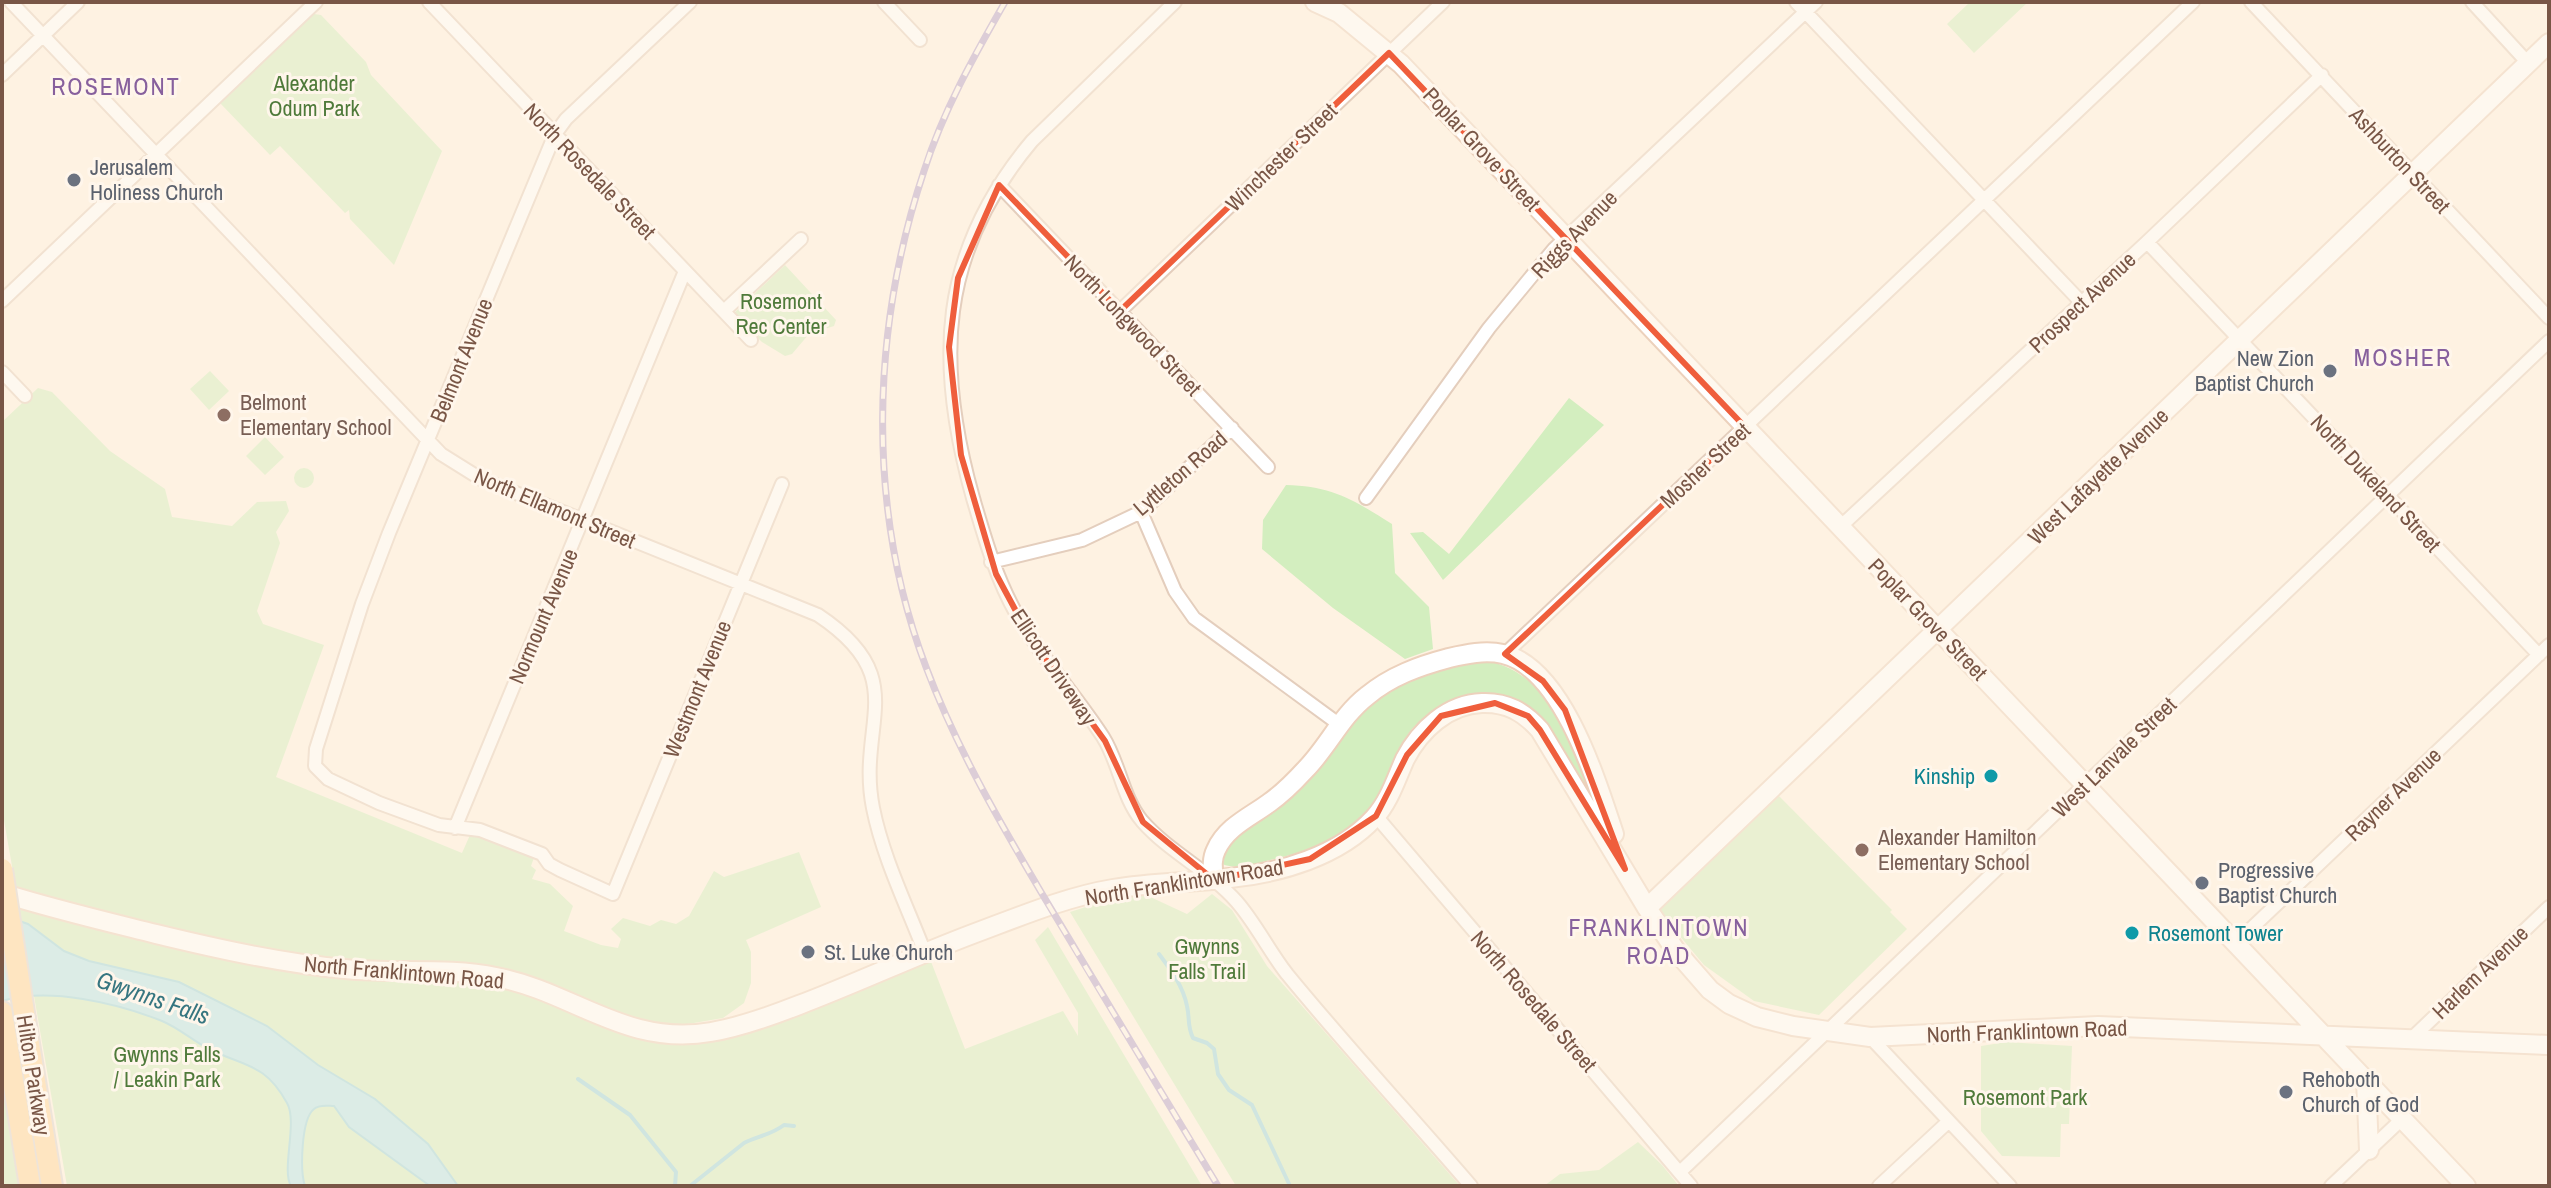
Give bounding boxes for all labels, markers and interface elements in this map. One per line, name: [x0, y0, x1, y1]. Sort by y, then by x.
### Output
park label: Alexander Odum Park: [268, 68, 361, 123]
district label: ROSEMONT: [51, 70, 181, 102]
street label: Poplar Grove Street: [1417, 80, 1547, 218]
street label: North Rosedale Street: [517, 96, 663, 246]
street label: Winchester Street: [1219, 96, 1343, 218]
street label: Ashburton Street: [2342, 100, 2457, 220]
place label: Jerusalem Holiness Church: [90, 152, 223, 207]
marker: Jerusalem Holiness Church: [65, 171, 83, 189]
street label: Riggs Avenue: [1524, 183, 1624, 285]
street label: Prospect Avenue: [2022, 245, 2142, 359]
street label: North Longwood Street: [1058, 248, 1208, 402]
park label: Rosemont Rec Center: [735, 286, 827, 341]
street label: Belmont Avenue: [423, 294, 499, 426]
district label: MOSHER: [2354, 341, 2452, 373]
place label: New Zion Baptist Church: [2195, 343, 2314, 398]
marker: New Zion Baptist Church: [2321, 362, 2339, 380]
place label: Belmont Elementary School: [240, 387, 391, 442]
street label: West Lafayette Avenue: [2021, 401, 2175, 551]
marker: Belmont Elementary School: [215, 406, 233, 424]
street label: North Dukeland Street: [2304, 407, 2448, 559]
street label: Mosher Street: [1653, 415, 1757, 515]
street label: Lyttleton Road: [1127, 424, 1233, 522]
street label: North Ellamont Street: [470, 460, 640, 556]
street label: Normount Avenue: [501, 544, 585, 688]
street label: Poplar Grove Street: [1862, 551, 1994, 687]
street label: Ellicott Driveway: [1004, 603, 1104, 731]
street label: Westmont Avenue: [656, 616, 738, 762]
street label: West Lanvale Street: [2045, 690, 2183, 824]
street label: Rayner Avenue: [2338, 740, 2448, 848]
place label: Kinship: [1914, 761, 1975, 791]
marker: Kinship: [1982, 767, 2000, 785]
place label: Alexander Hamilton Elementary School: [1877, 822, 2036, 877]
marker: Alexander Hamilton Elementary School: [1853, 841, 1871, 859]
street label: North Franklintown Road: [1083, 851, 1285, 913]
place label: Progressive Baptist Church: [2218, 855, 2337, 910]
marker: Progressive Baptist Church: [2193, 874, 2211, 892]
district label: FRANKLINTOWN ROAD: [1568, 911, 1750, 971]
place label: Rosemont Tower: [2148, 918, 2283, 948]
street label: Harlem Avenue: [2425, 918, 2535, 1026]
street label: North Rosedale Street: [1464, 924, 1604, 1078]
marker: Rosemont Tower: [2123, 924, 2141, 942]
park label: Gwynns Falls Trail: [1168, 931, 1246, 986]
place label: St. Luke Church: [824, 937, 953, 967]
marker: St. Luke Church: [799, 943, 817, 961]
street label: North Franklintown Road: [303, 948, 505, 996]
water label: Gwynns Falls: [93, 963, 214, 1031]
street label: Hilton Parkway: [10, 1013, 58, 1137]
street label: North Franklintown Road: [1926, 1013, 2128, 1049]
park label: Gwynns Falls / Leakin Park: [113, 1039, 221, 1094]
place label: Rehoboth Church of God: [2302, 1064, 2419, 1119]
park label: Rosemont Park: [1963, 1082, 2088, 1112]
marker: Rehoboth Church of God: [2277, 1083, 2295, 1101]

